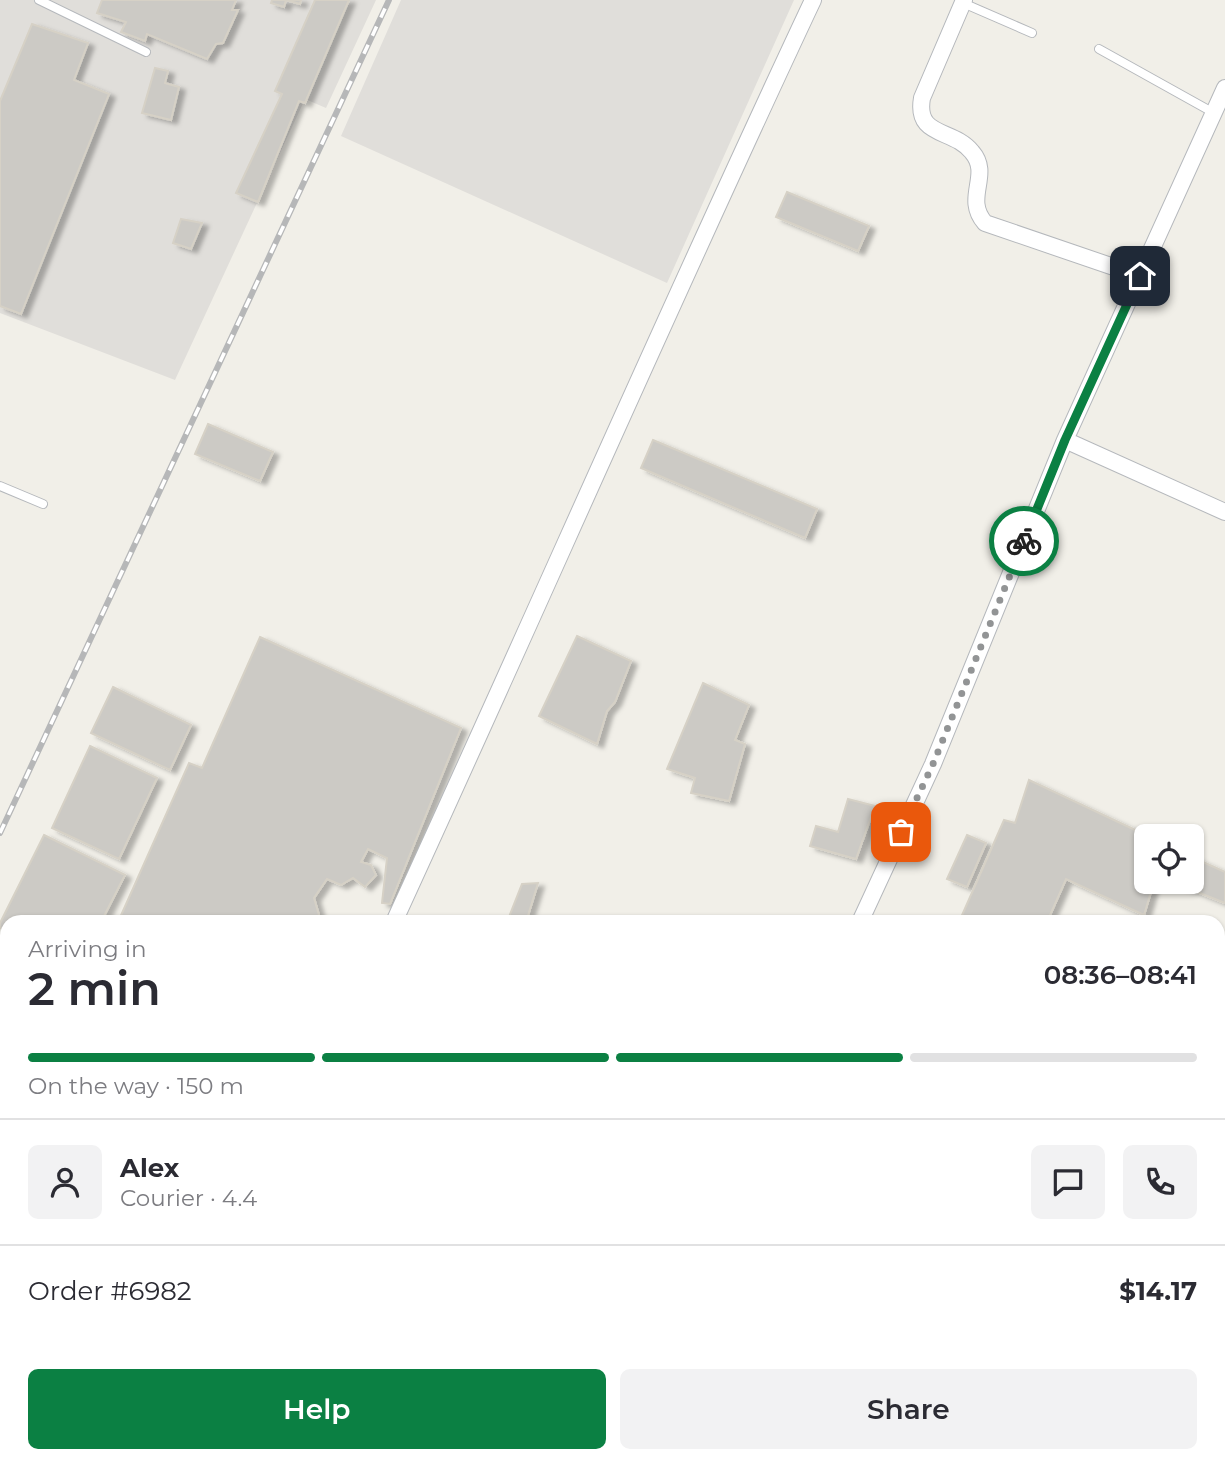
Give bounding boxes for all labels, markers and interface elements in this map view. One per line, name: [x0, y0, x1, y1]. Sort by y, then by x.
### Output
pin: [1110, 246, 1170, 306]
icon: home: [1121, 257, 1159, 295]
courier: [989, 506, 1059, 576]
icon: bike: [1005, 522, 1043, 560]
pin: [871, 802, 931, 862]
icon: bag: [882, 813, 920, 851]
map controls: [1134, 824, 1204, 894]
button: locate: [1134, 824, 1204, 894]
text: Arriving in: [28, 935, 147, 963]
text: 08:36–08:41: [1044, 959, 1197, 991]
text: 2 min: [28, 960, 161, 1017]
text: On the way · 150 m: [28, 1072, 244, 1100]
button: person: [28, 1145, 102, 1219]
button: chat: [1031, 1145, 1105, 1219]
button: phone: [1123, 1145, 1197, 1219]
text: Alex: [120, 1152, 179, 1184]
text: Courier · 4.4: [120, 1184, 257, 1212]
text: Order #6982: [28, 1275, 192, 1307]
text: $14.17: [1119, 1275, 1197, 1307]
button: Help: [28, 1369, 606, 1449]
button: Share: [620, 1369, 1197, 1449]

